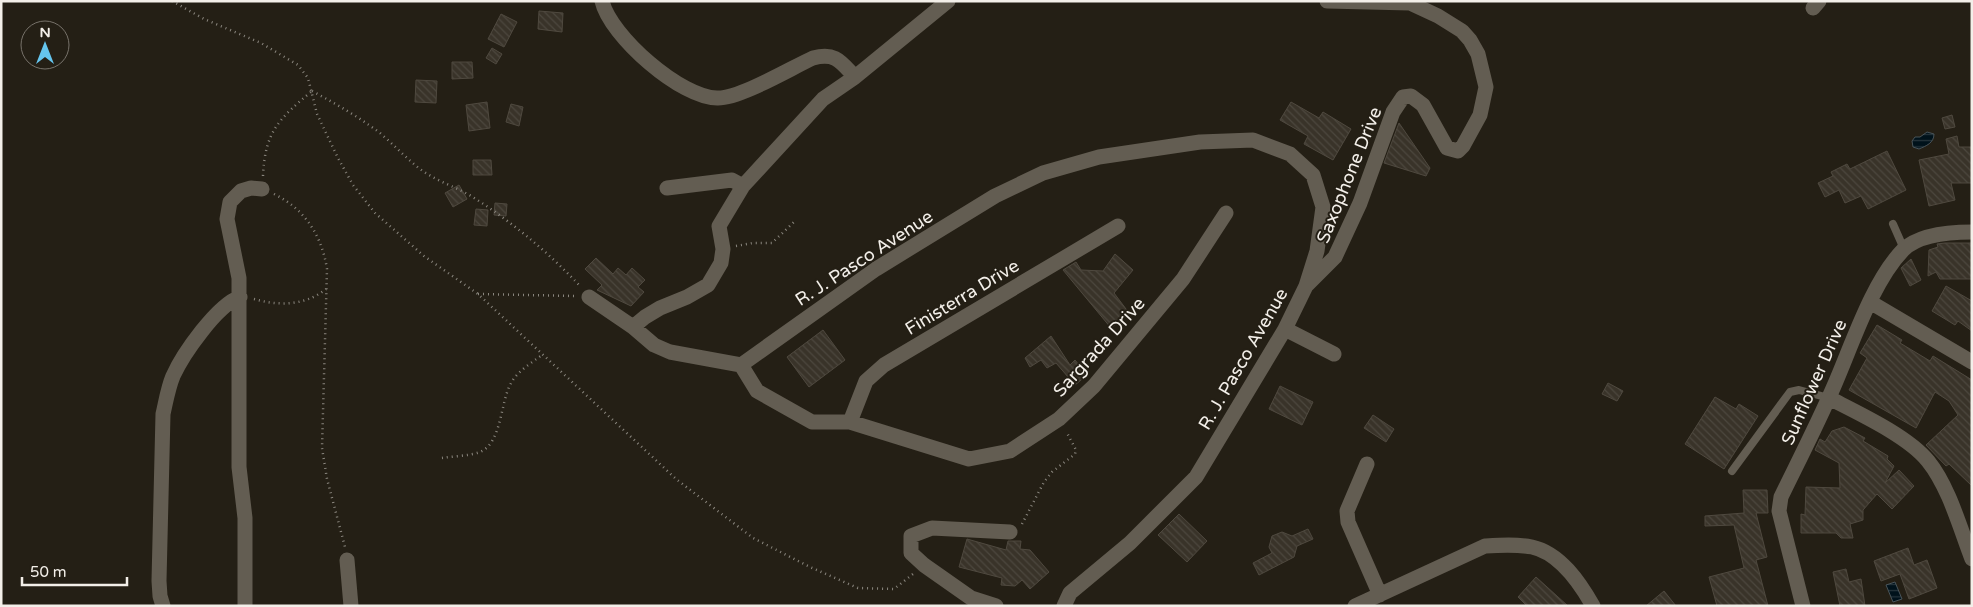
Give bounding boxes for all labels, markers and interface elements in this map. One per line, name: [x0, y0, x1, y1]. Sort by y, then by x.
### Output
north arrow: [20, 20, 70, 70]
text: N: [39, 24, 51, 41]
street label: Saxophone Drive: [1312, 104, 1386, 246]
street label: R. J. Pasco Avenue: [791, 205, 937, 311]
street label: Finisterra Drive: [901, 254, 1023, 340]
street label: R. J. Pasco Avenue: [1194, 284, 1292, 434]
street label: Sargrada Drive: [1048, 293, 1150, 401]
street label: Sunflower Drive: [1776, 316, 1852, 448]
scale bar: [22, 554, 128, 586]
text: 50 m: [30, 563, 67, 581]

